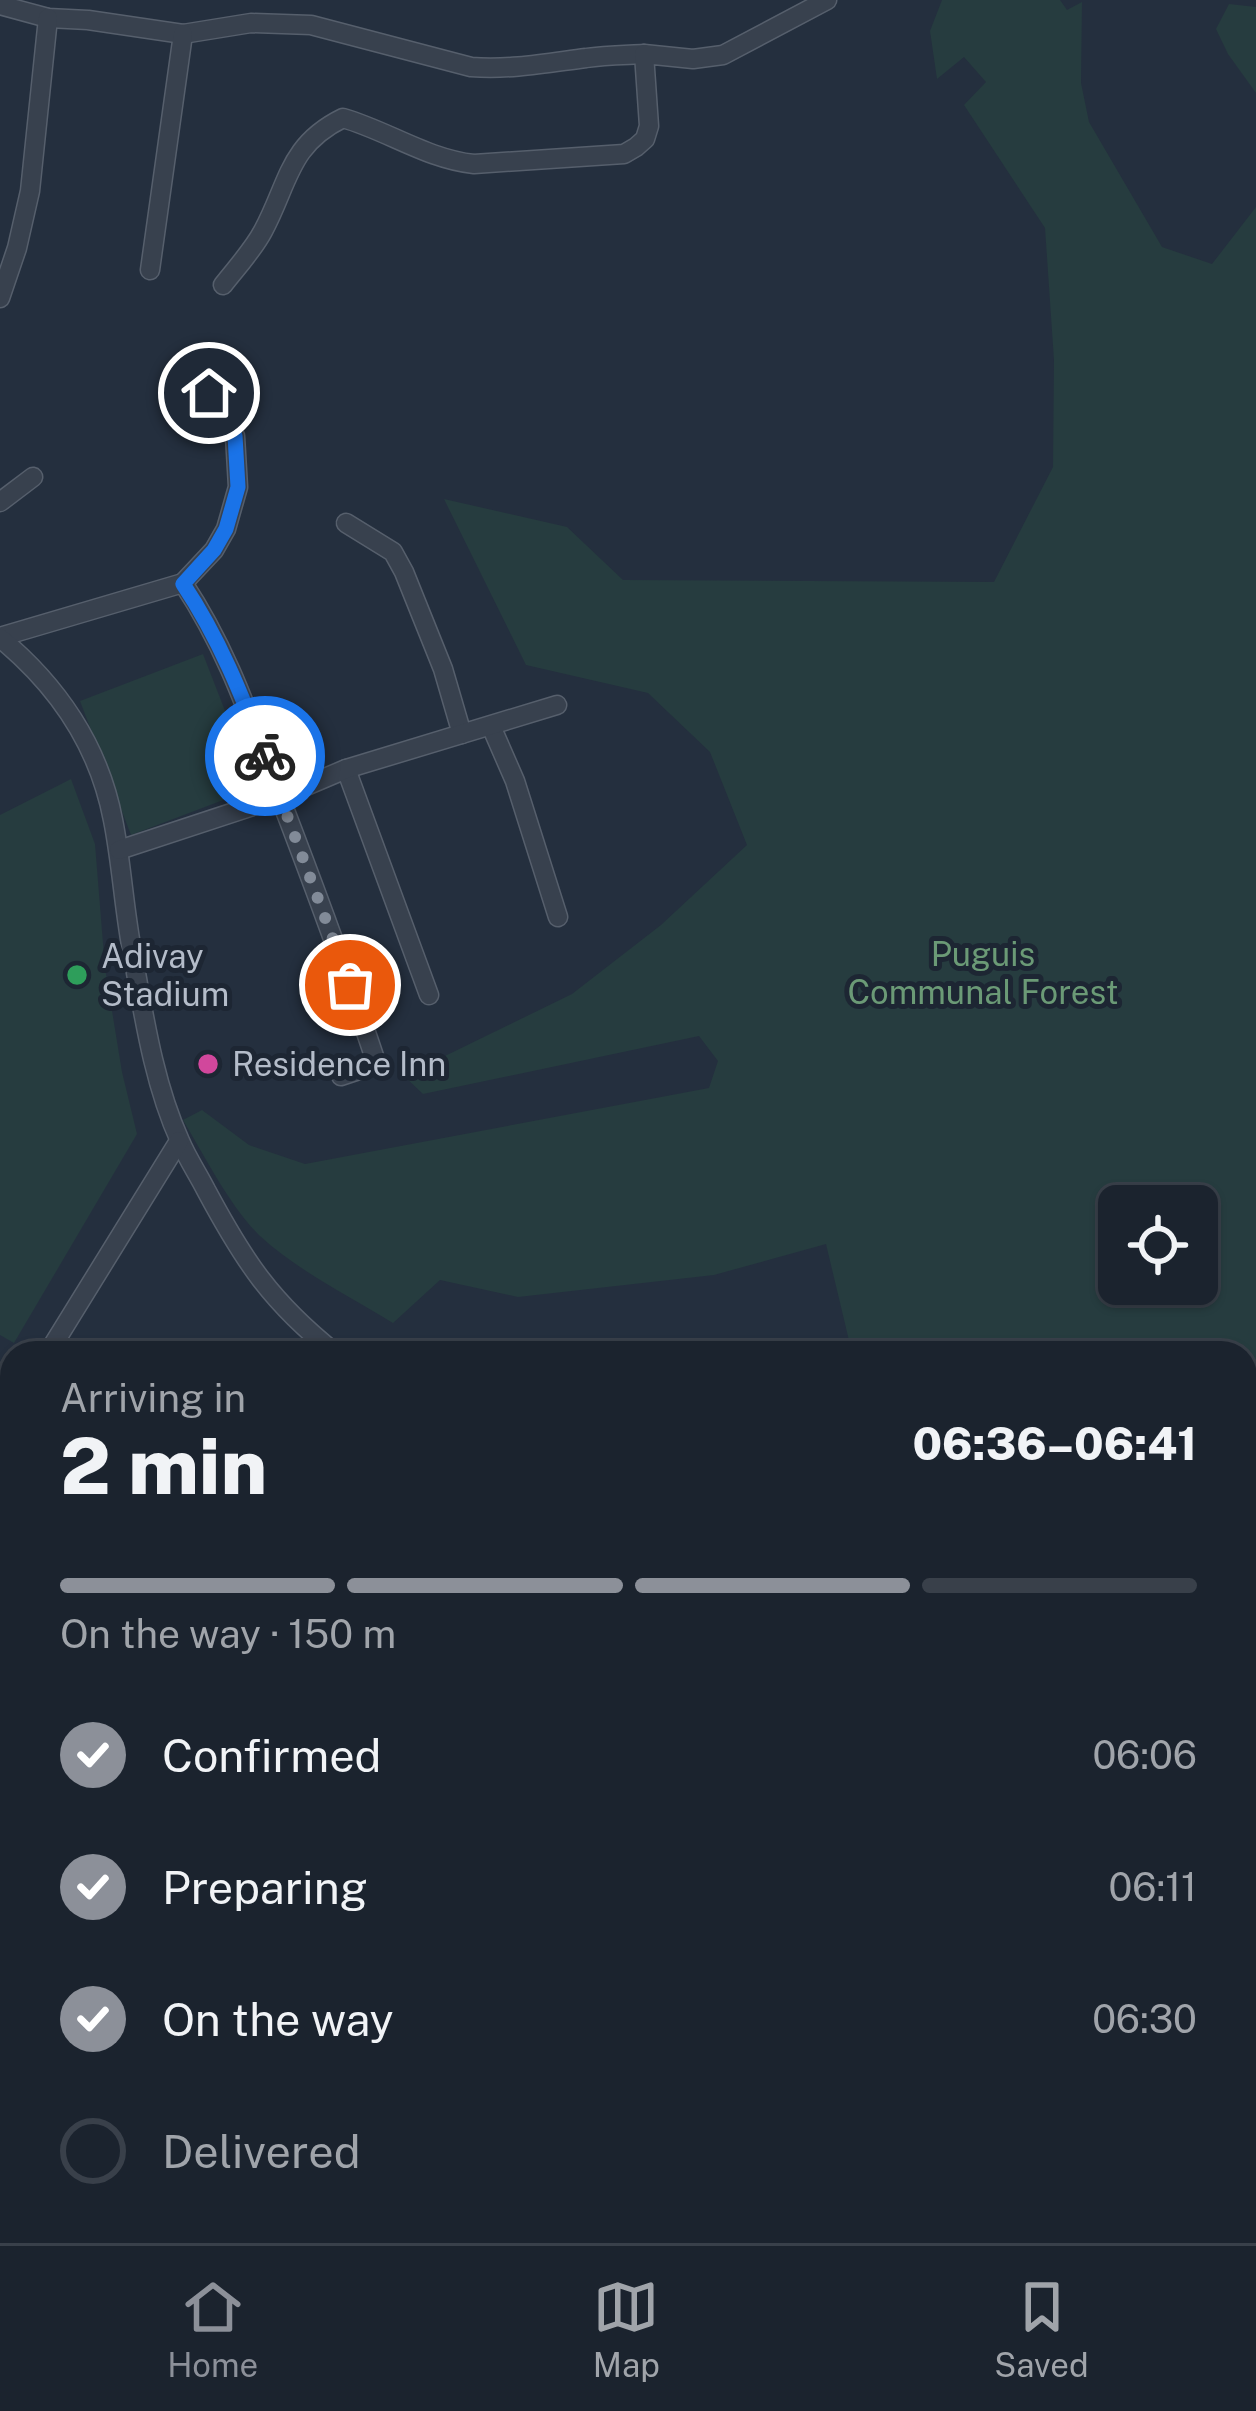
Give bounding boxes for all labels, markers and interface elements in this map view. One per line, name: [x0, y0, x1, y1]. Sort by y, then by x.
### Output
pin: [158, 342, 260, 444]
icon: home: [176, 360, 242, 426]
courier: [205, 696, 325, 816]
icon: bike: [232, 723, 298, 789]
pin: [299, 934, 401, 1036]
park label: Puguis Communal Forest: [847, 935, 1119, 1011]
place label: Adivay Stadium: [101, 937, 229, 1013]
icon: bag: [317, 952, 383, 1018]
marker: Adivay Stadium: [64, 962, 90, 988]
place label: Residence Inn: [232, 1045, 446, 1083]
marker: Residence Inn: [195, 1051, 221, 1077]
map controls: [1098, 1185, 1218, 1305]
button: locate: [1098, 1185, 1218, 1305]
text: Arriving in: [60, 1375, 246, 1421]
text: 06:36–06:41: [913, 1417, 1197, 1470]
text: 2 min: [60, 1420, 267, 1512]
text: On the way · 150 m: [60, 1611, 396, 1657]
icon: check: [60, 1722, 126, 1788]
text: Confirmed: [162, 1729, 381, 1782]
text: 06:06: [1092, 1732, 1197, 1778]
icon: check: [60, 1854, 126, 1920]
text: Preparing: [162, 1861, 368, 1914]
text: 06:11: [1109, 1864, 1197, 1910]
icon: check: [60, 1986, 126, 2052]
text: On the way: [162, 1993, 394, 2046]
text: 06:30: [1092, 1996, 1197, 2042]
text: Delivered: [162, 2125, 361, 2178]
tab: Home: [167, 2274, 258, 2384]
tab: Map: [593, 2274, 660, 2384]
tab: Saved: [994, 2274, 1089, 2384]

